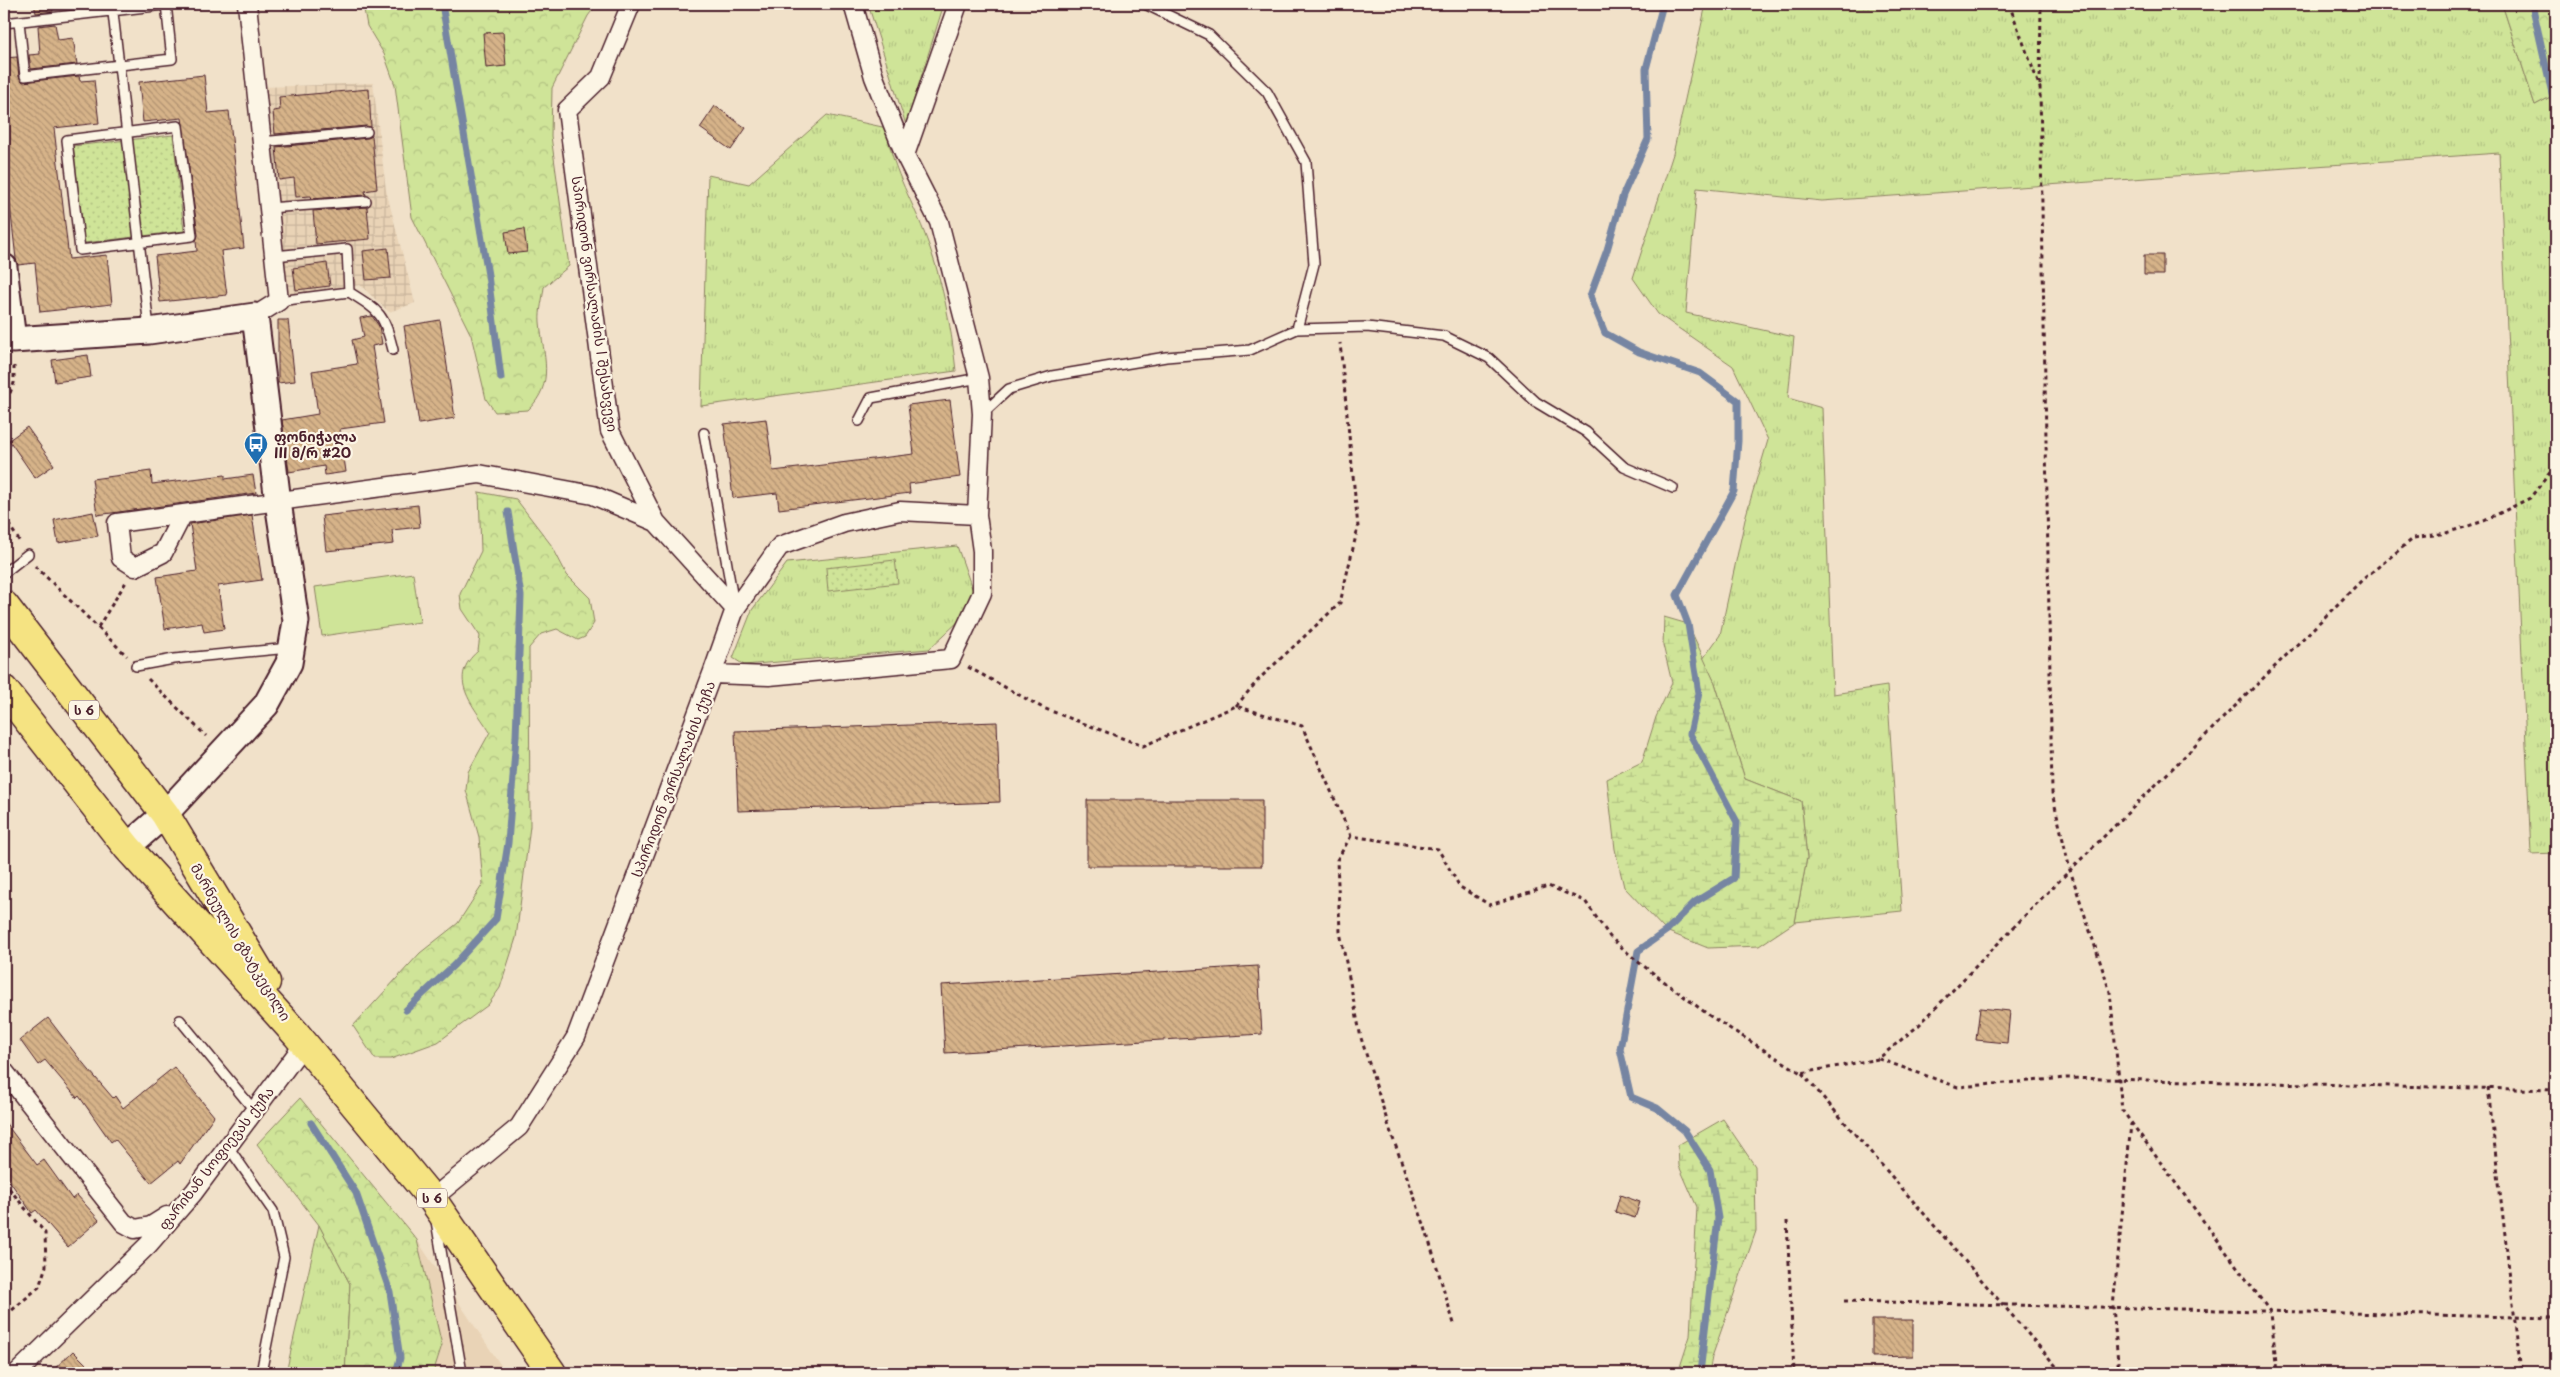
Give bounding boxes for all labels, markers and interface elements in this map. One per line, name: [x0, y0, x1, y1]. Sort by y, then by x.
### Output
street label: სპირიდონ ვირსალაძის I შესახვევი: [567, 175, 623, 433]
place label: ფონიჭალა III მ/რ #20: [274, 426, 357, 463]
bus stop icon: ფონიჭალა III მ/რ #20: [243, 431, 269, 465]
street label: სპირიდონ ვირსალაძის ქუჩა: [626, 678, 720, 880]
road number: ს 6: [69, 700, 99, 720]
street label: მარნეულის გზატკეცილი: [186, 859, 296, 1025]
street label: ფარიხან სოფიევას ქუჩა: [153, 1082, 279, 1234]
road number: ს 6: [417, 1188, 447, 1208]

